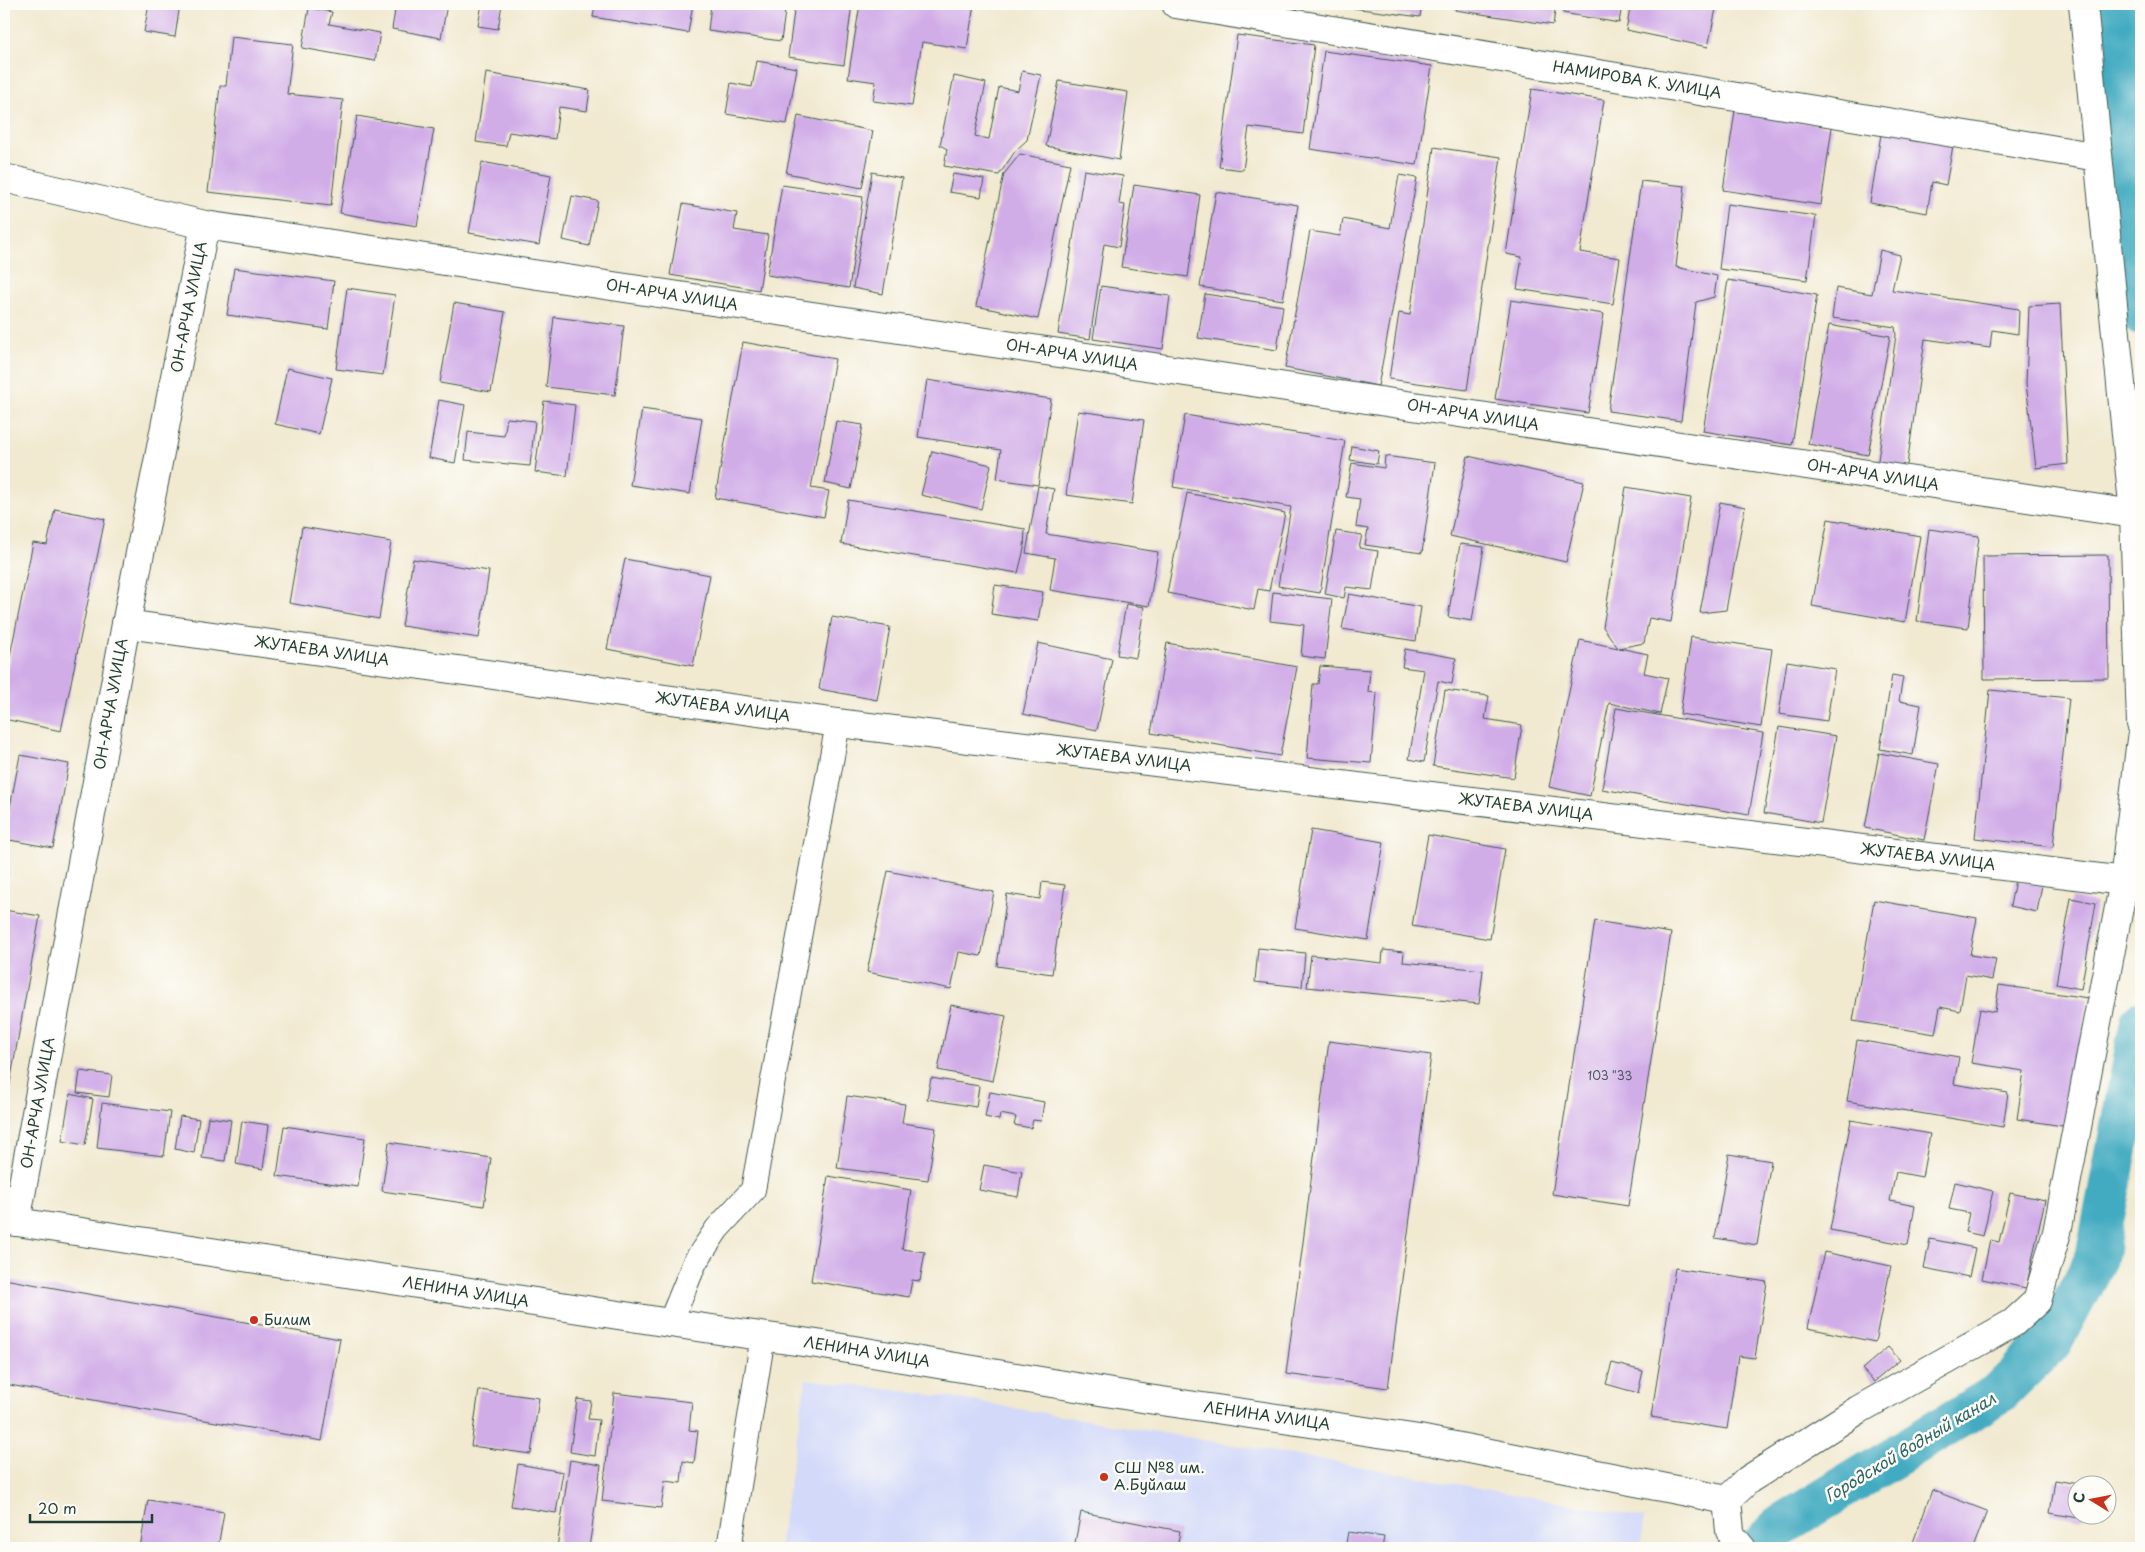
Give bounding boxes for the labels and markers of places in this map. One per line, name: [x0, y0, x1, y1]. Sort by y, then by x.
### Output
place label: Билим: [264, 1307, 311, 1330]
marker: Билим: [248, 1314, 260, 1326]
place label: СШ №8 им. А.Буйлаш: [1114, 1455, 1205, 1495]
marker: СШ №8 им. А.Буйлаш: [1098, 1471, 1110, 1483]

